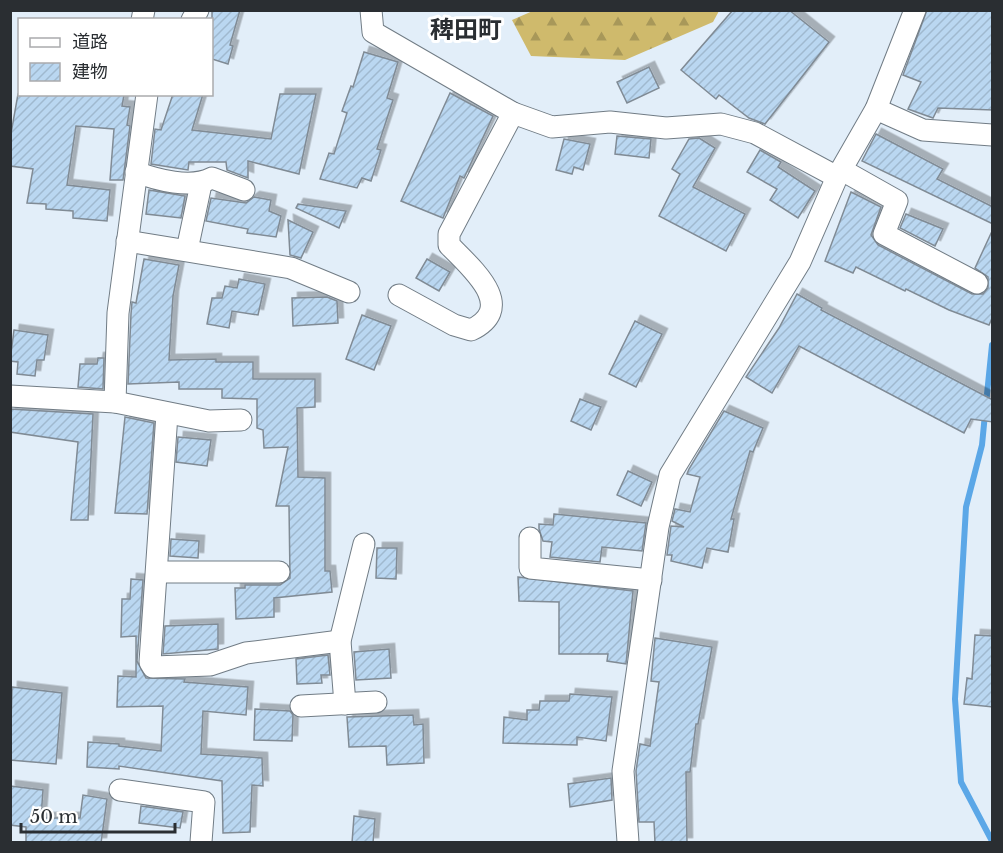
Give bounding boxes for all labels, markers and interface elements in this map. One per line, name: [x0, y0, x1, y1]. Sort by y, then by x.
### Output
district label: 稗田町: [430, 15, 502, 44]
legend: [18, 18, 213, 96]
text: 道路: [72, 31, 108, 53]
text: 建物: [72, 61, 108, 83]
scale bar: [21, 796, 176, 834]
text: 50 m: [30, 806, 78, 828]

